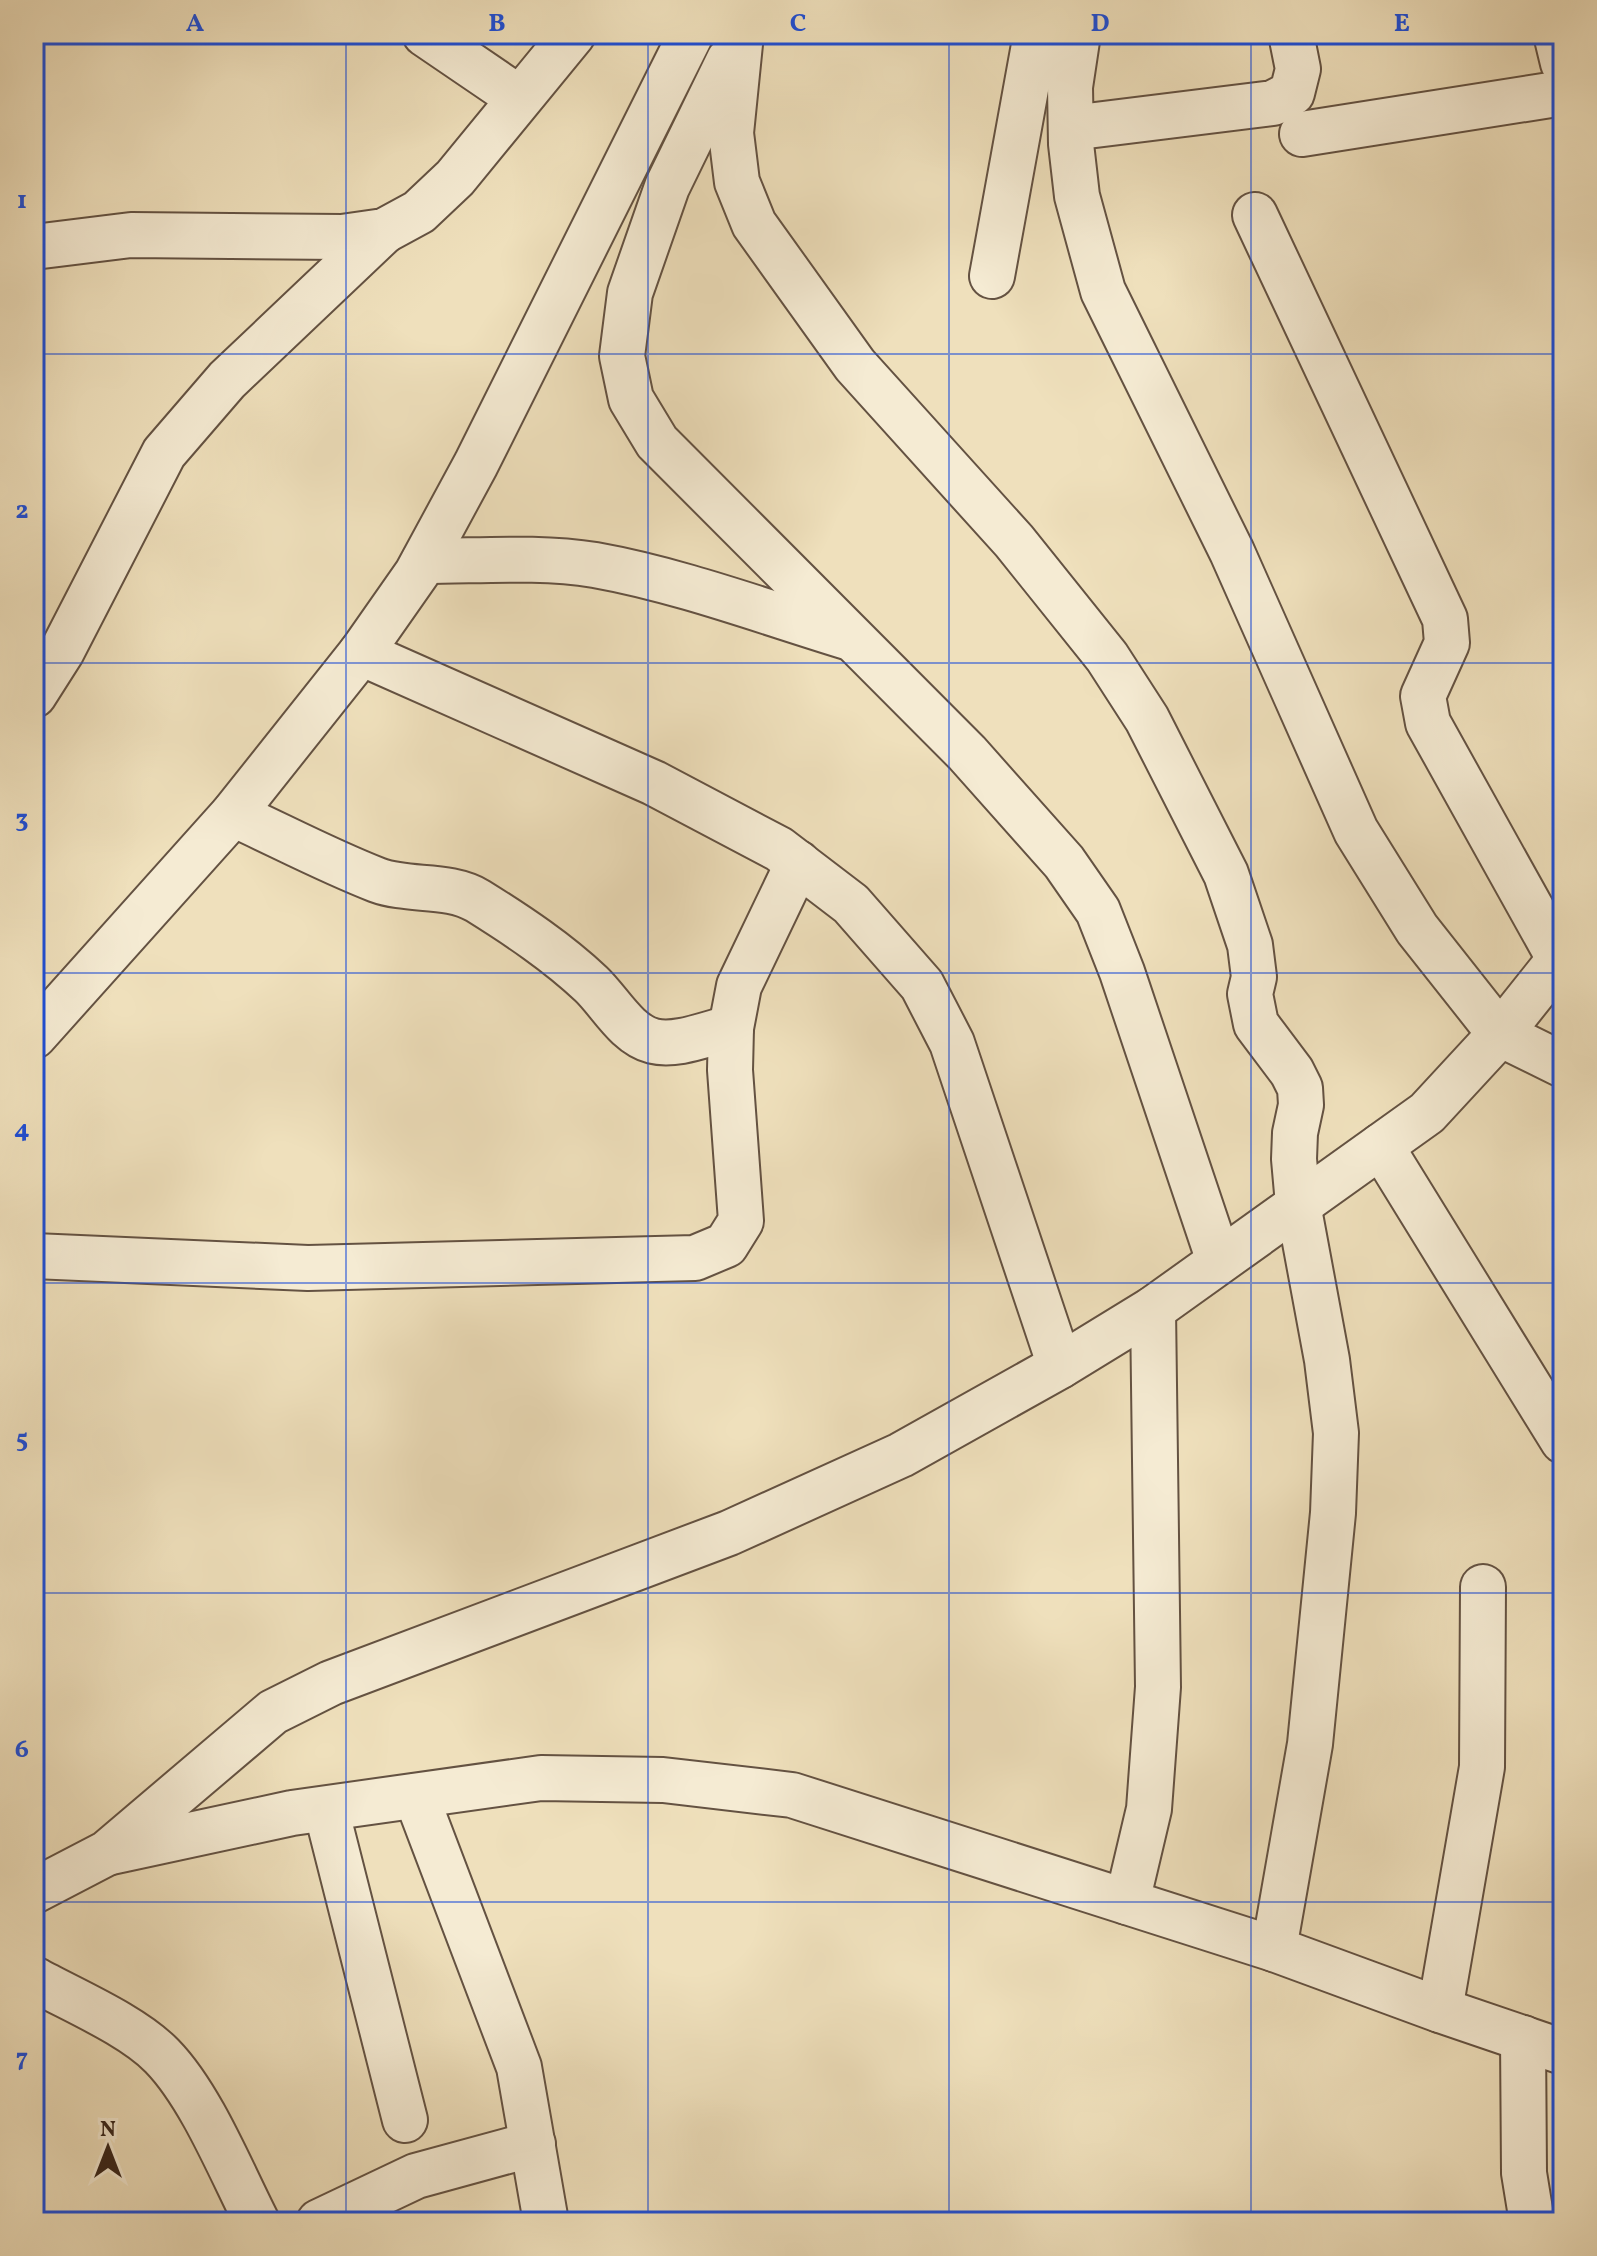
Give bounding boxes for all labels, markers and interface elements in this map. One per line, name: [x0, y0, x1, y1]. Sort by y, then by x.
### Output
text: A: [186, 6, 205, 42]
text: B: [488, 6, 506, 42]
text: C: [790, 6, 806, 42]
text: D: [1090, 6, 1110, 42]
text: E: [1394, 6, 1410, 42]
text: 1: [17, 183, 27, 219]
text: 2: [15, 493, 29, 529]
text: 3: [15, 802, 29, 838]
text: 4: [14, 1112, 30, 1148]
text: 5: [16, 1422, 28, 1458]
text: 6: [15, 1732, 29, 1768]
text: 7: [16, 2041, 28, 2077]
north arrow: [68, 2108, 148, 2188]
text: N: [100, 2115, 116, 2146]

